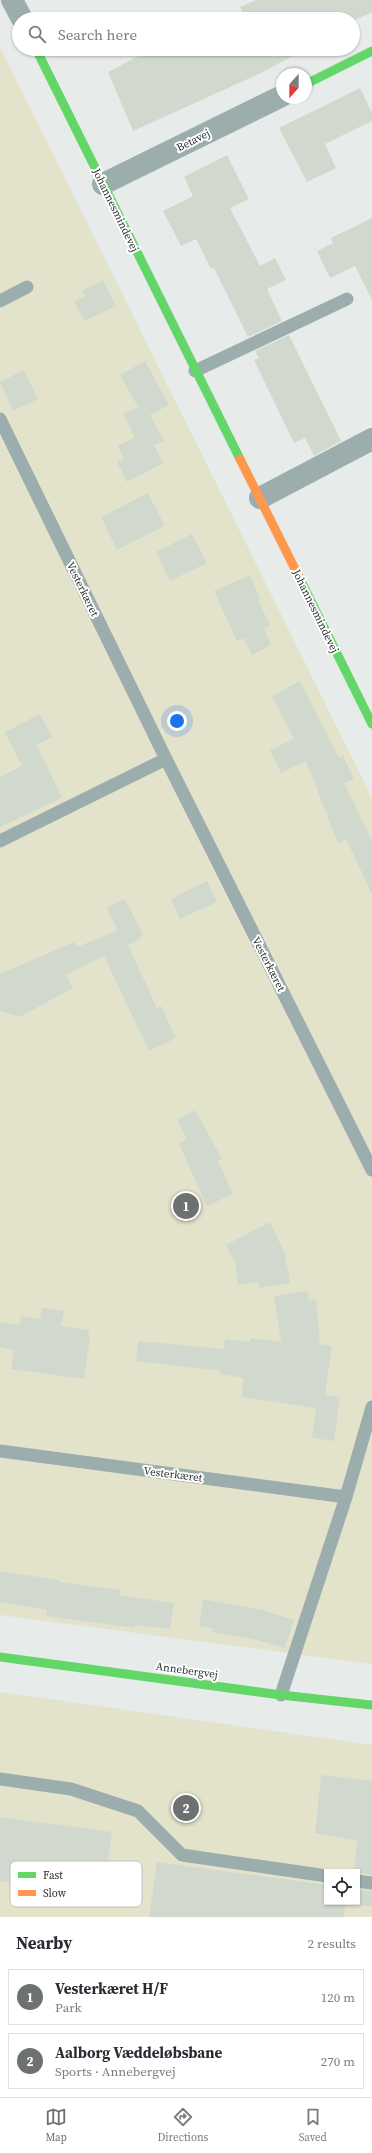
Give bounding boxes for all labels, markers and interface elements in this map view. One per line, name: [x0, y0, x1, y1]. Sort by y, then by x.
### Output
search box: [12, 12, 360, 56]
icon: search: [26, 23, 48, 45]
text: Search here: [58, 24, 137, 45]
north arrow: [276, 68, 312, 104]
street label: Betavej: [174, 126, 212, 155]
street label: Johannesmindevej: [88, 165, 142, 255]
street label: Vesterkæret: [63, 559, 102, 619]
street label: Johannesmindevej: [288, 566, 342, 656]
your location: [167, 711, 187, 731]
street label: Vesterkæret: [248, 934, 289, 994]
pin: 1: [173, 1191, 199, 1221]
street label: Vesterkæret: [143, 1463, 204, 1486]
street label: Annebergvej: [155, 1659, 219, 1682]
pin: 2: [173, 1793, 199, 1823]
legend: [10, 1861, 142, 1907]
text: Fast: [43, 1868, 63, 1883]
map controls: [324, 1869, 360, 1905]
button: locate: [324, 1869, 360, 1905]
text: Slow: [43, 1886, 67, 1901]
text: Nearby: [16, 1931, 72, 1955]
text: 2 results: [308, 1935, 356, 1952]
text: Vesterkæret H/F: [55, 1978, 168, 1999]
text: 1: [26, 1989, 34, 2006]
text: 120 m: [321, 1989, 355, 2006]
text: Park: [55, 1999, 82, 2016]
text: Aalborg Væddeløbsbane: [55, 2042, 222, 2063]
text: 2: [26, 2053, 34, 2070]
text: 270 m: [321, 2053, 355, 2070]
text: Sports · Annebergvej: [55, 2063, 176, 2080]
tab: Map: [45, 2106, 67, 2145]
tab: Directions: [157, 2106, 208, 2145]
tab: Saved: [299, 2106, 327, 2145]

